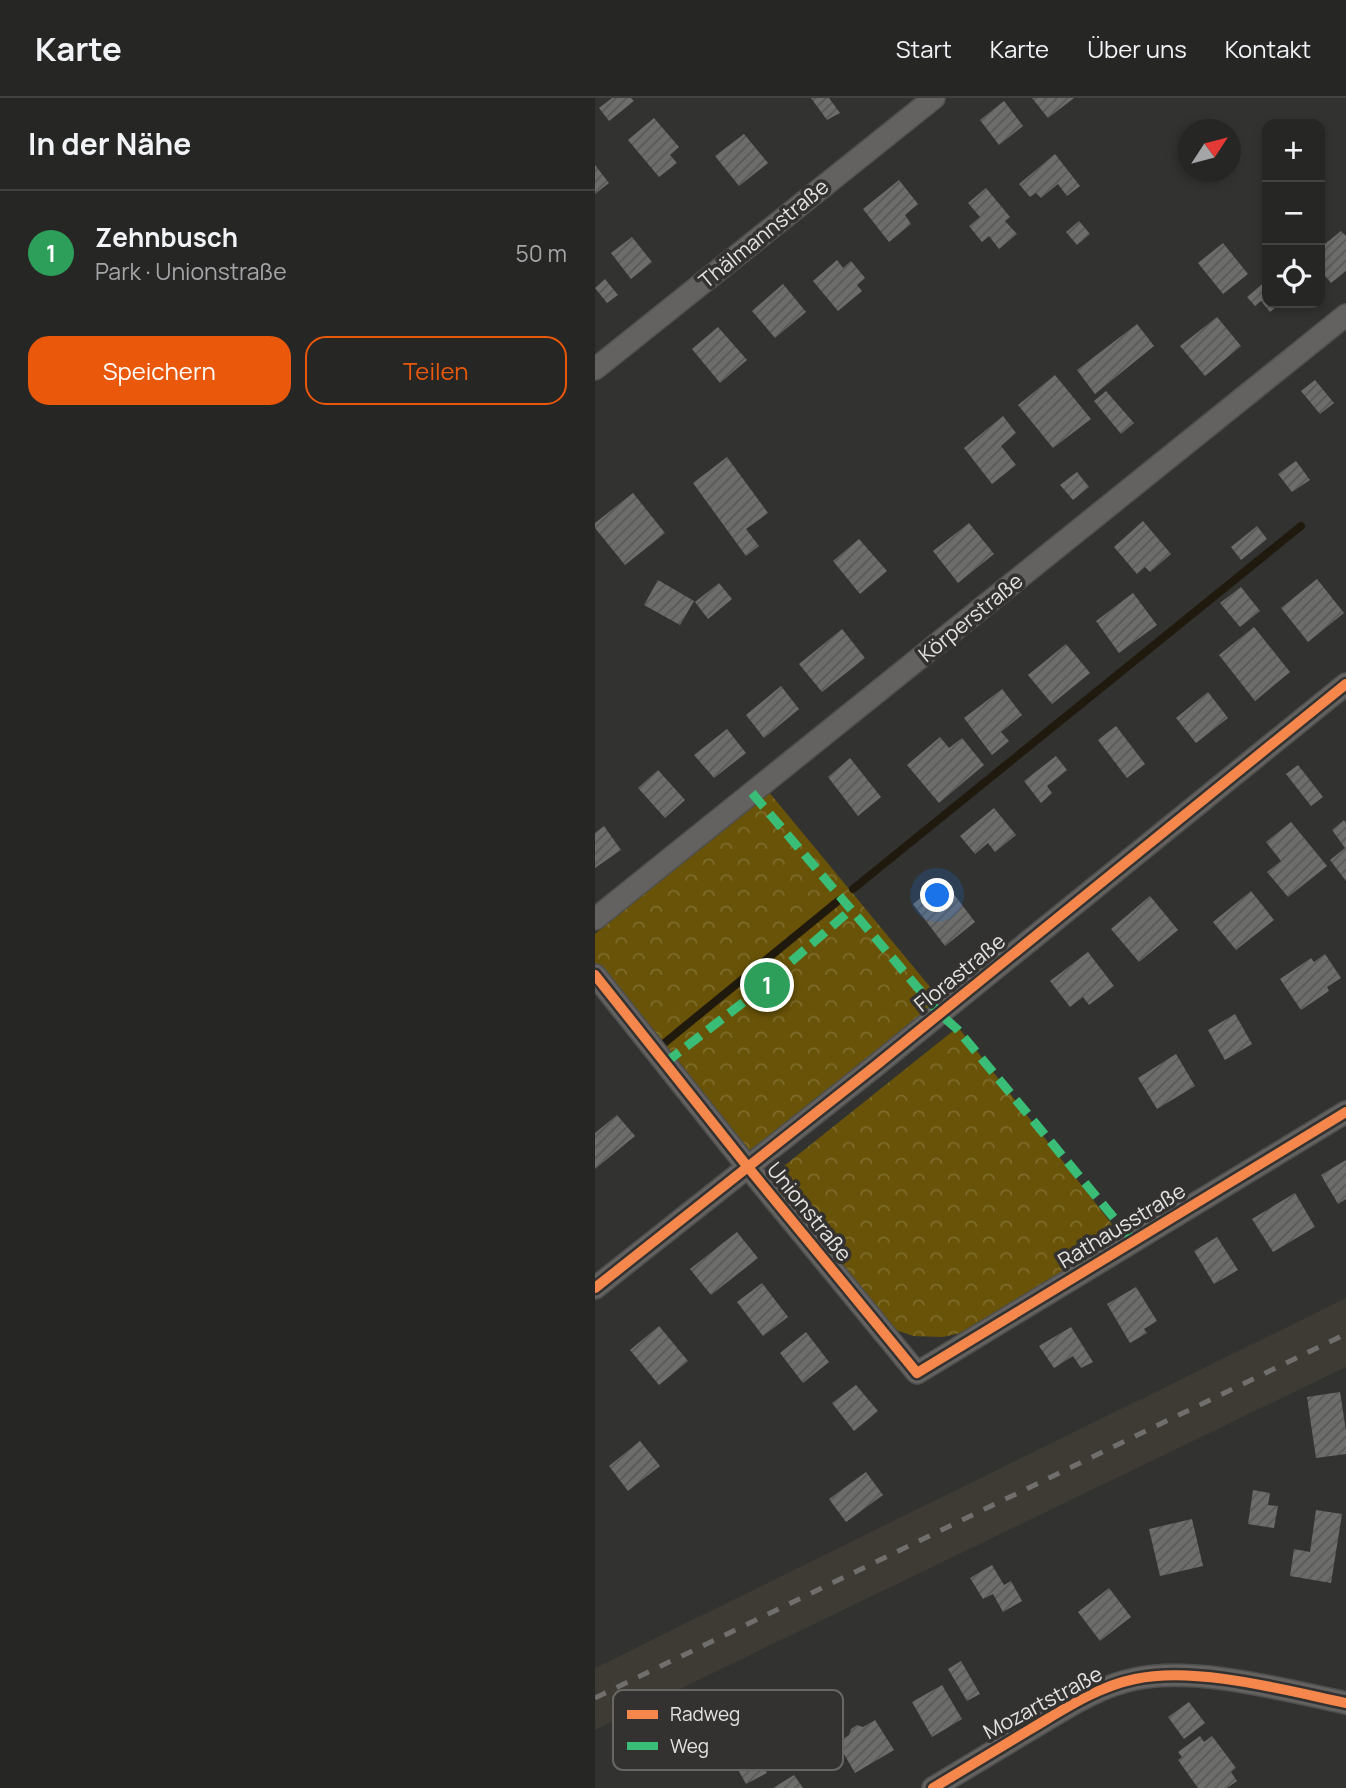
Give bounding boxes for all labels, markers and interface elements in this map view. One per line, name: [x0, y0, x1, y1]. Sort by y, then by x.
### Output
text: Karte: [35, 26, 122, 71]
text: Start: [896, 32, 952, 65]
text: Karte: [990, 32, 1049, 65]
text: Über uns: [1087, 32, 1187, 65]
text: Kontakt: [1225, 32, 1311, 65]
north arrow: [1178, 119, 1241, 182]
map controls: [1262, 119, 1325, 308]
button: +: [1262, 119, 1325, 182]
text: In der Nähe: [28, 123, 191, 164]
street label: Thälmannstraße: [693, 172, 834, 294]
button: −: [1262, 182, 1325, 245]
text: Zehnbusch: [95, 219, 238, 255]
text: 1: [46, 237, 56, 269]
text: 50 m: [516, 237, 567, 269]
button: locate: [1262, 245, 1325, 308]
text: Park · Unionstraße: [95, 255, 287, 287]
button: Speichern: [28, 336, 291, 405]
button: Teilen: [305, 336, 567, 405]
street label: Körperstraße: [912, 567, 1028, 668]
your location: [920, 878, 954, 912]
street label: Florastraße: [908, 927, 1011, 1018]
pin: 1: [744, 959, 790, 1011]
street label: Unionstraße: [761, 1156, 858, 1267]
street label: Rathausstraße: [1053, 1176, 1190, 1274]
street label: Mozartstraße: [978, 1659, 1107, 1745]
legend: [613, 1690, 843, 1770]
text: Radweg: [670, 1701, 740, 1727]
text: Weg: [670, 1733, 709, 1759]

